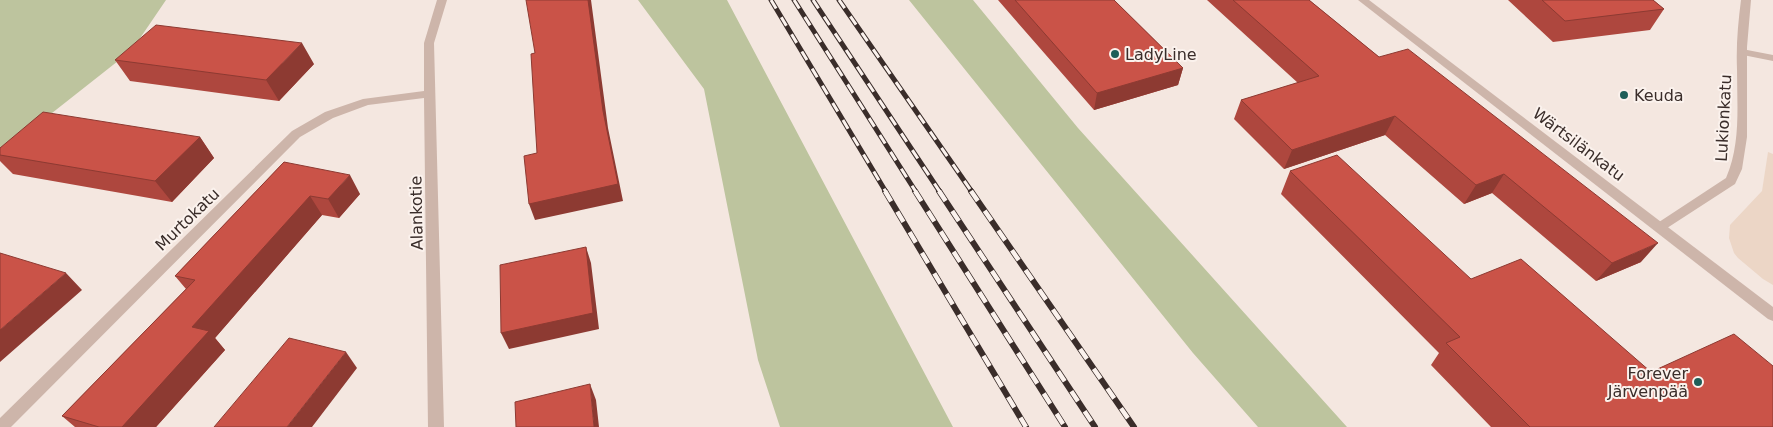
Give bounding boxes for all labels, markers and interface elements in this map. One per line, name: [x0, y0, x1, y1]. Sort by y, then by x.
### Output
place label: LadyLine: [1125, 45, 1197, 64]
marker: LadyLine: [1109, 48, 1121, 60]
street label: Lukionkatu: [1712, 74, 1735, 162]
place label: Keuda: [1634, 86, 1684, 105]
marker: Keuda: [1618, 89, 1630, 101]
street label: Wärtsilänkatu: [1529, 104, 1628, 185]
street label: Alankotie: [406, 176, 427, 250]
street label: Murtokatu: [151, 184, 223, 255]
place label: Forever Järvenpää: [1607, 364, 1688, 401]
marker: Forever Järvenpää: [1692, 376, 1704, 388]

